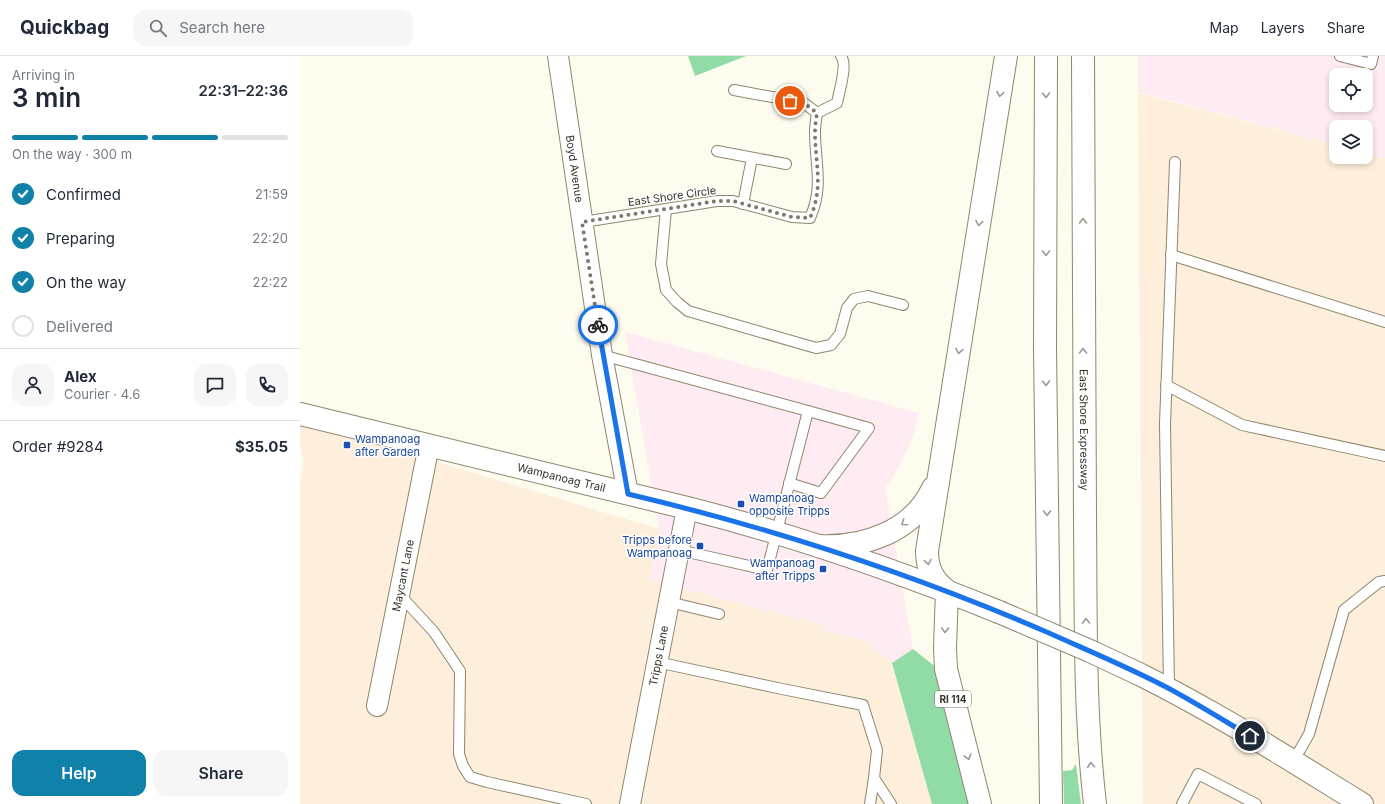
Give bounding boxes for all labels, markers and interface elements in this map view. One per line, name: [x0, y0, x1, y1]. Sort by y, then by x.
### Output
search box: [133, 10, 413, 46]
text: Quickbag: [20, 16, 109, 39]
icon: search: [147, 17, 169, 39]
text: Search here: [179, 18, 265, 37]
text: Map: [1210, 19, 1239, 36]
text: Layers: [1261, 19, 1305, 36]
text: Share: [1327, 19, 1365, 36]
text: Arriving in: [12, 67, 75, 83]
map controls: [1329, 68, 1373, 164]
button: locate: [1329, 68, 1373, 112]
text: 22:31–22:36: [199, 81, 288, 100]
text: 3 min: [12, 82, 81, 113]
pin: [773, 84, 807, 118]
icon: bag: [779, 90, 801, 112]
one-way arrow: [996, 91, 1005, 98]
one-way arrow: [1042, 92, 1050, 98]
button: layers: [1329, 120, 1373, 164]
street label: Boyd Avenue: [563, 134, 586, 203]
text: On the way · 300 m: [12, 146, 132, 162]
icon: check: [12, 183, 34, 205]
street label: East Shore Circle: [627, 183, 717, 209]
text: Confirmed: [46, 185, 121, 204]
text: 21:59: [255, 186, 288, 202]
one-way arrow: [1079, 218, 1087, 224]
one-way arrow: [975, 220, 984, 226]
icon: check: [12, 227, 34, 249]
text: Preparing: [46, 229, 115, 248]
text: 22:20: [252, 230, 288, 246]
one-way arrow: [1042, 250, 1050, 256]
icon: check: [12, 271, 34, 293]
text: On the way: [46, 273, 126, 292]
text: 22:22: [253, 274, 288, 290]
courier: [578, 305, 618, 345]
icon: bike: [587, 314, 609, 336]
text: Delivered: [46, 317, 113, 336]
one-way arrow: [955, 348, 963, 354]
one-way arrow: [1079, 348, 1087, 354]
button: person: [12, 364, 54, 406]
button: chat: [194, 364, 236, 406]
button: phone: [246, 364, 288, 406]
text: Alex: [64, 367, 97, 386]
street label: East Shore Expressway: [1077, 369, 1092, 491]
one-way arrow: [1042, 380, 1050, 386]
text: Courier · 4.6: [64, 386, 140, 402]
place label: Wampanoag after Garden: [355, 432, 420, 459]
text: Order #9284: [12, 437, 104, 456]
text: $35.05: [235, 437, 288, 456]
marker: Wampanoag after Garden: [342, 440, 352, 450]
street label: Wampanoag Trail: [516, 460, 607, 495]
place label: Wampanoag opposite Tripps: [749, 491, 830, 518]
marker: Wampanoag opposite Tripps: [736, 499, 746, 509]
one-way arrow: [1043, 510, 1051, 516]
one-way arrow: [901, 518, 908, 526]
place label: Tripps before Wampanoag: [622, 533, 692, 560]
street label: Maycant Lane: [389, 538, 417, 613]
marker: Tripps before Wampanoag: [695, 541, 705, 551]
place label: Wampanoag after Tripps: [750, 556, 815, 583]
one-way arrow: [923, 559, 932, 565]
marker: Wampanoag after Tripps: [818, 564, 828, 574]
one-way arrow: [1082, 618, 1090, 624]
street label: Tripps Lane: [646, 624, 671, 687]
one-way arrow: [941, 627, 950, 633]
road number: RI 114: [935, 691, 971, 707]
pin: [1233, 719, 1267, 753]
icon: home: [1239, 725, 1261, 747]
button: Help: [12, 750, 146, 796]
button: Share: [154, 750, 288, 796]
one-way arrow: [963, 754, 972, 761]
one-way arrow: [1086, 762, 1095, 768]

